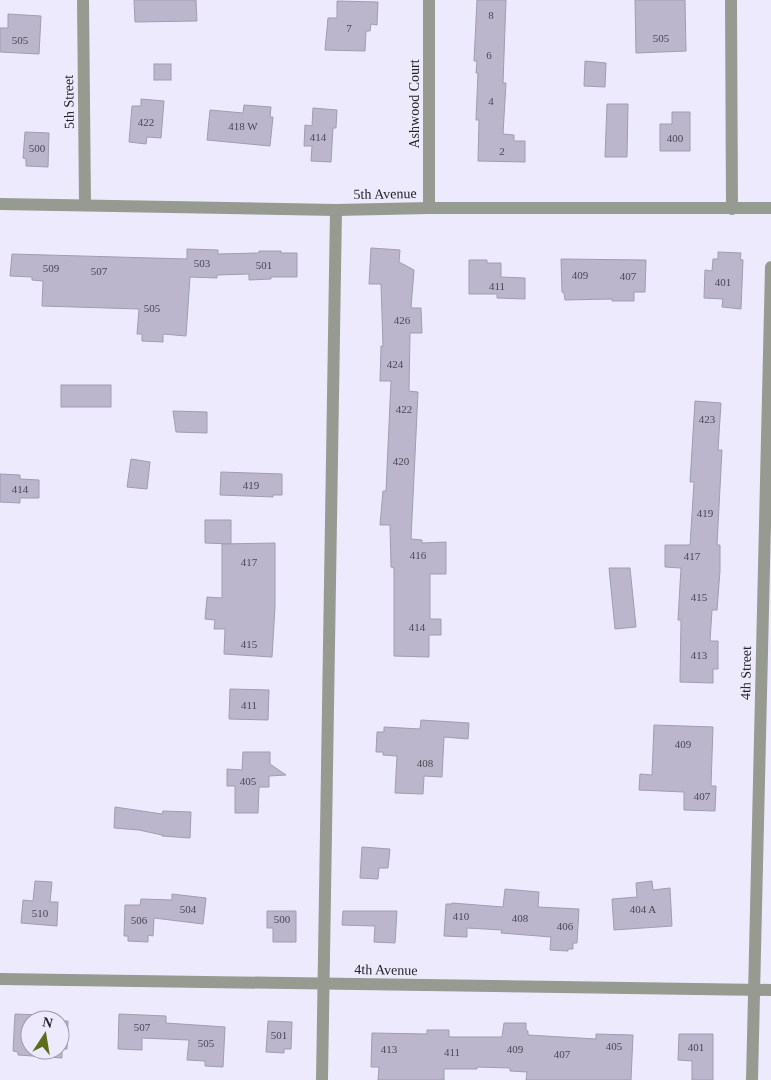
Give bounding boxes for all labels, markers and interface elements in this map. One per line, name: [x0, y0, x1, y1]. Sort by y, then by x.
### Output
house number: 8: [488, 9, 494, 21]
house number: 7: [346, 22, 352, 34]
house number: 505: [653, 32, 670, 44]
house number: 505: [12, 34, 29, 46]
house number: 6: [486, 49, 492, 61]
street label: Ashwood Court: [407, 59, 422, 149]
street label: 5th Street: [61, 75, 77, 129]
house number: 4: [488, 95, 494, 107]
house number: 422: [138, 116, 154, 128]
house number: 418 W: [228, 120, 258, 132]
house number: 414: [310, 131, 327, 143]
house number: 400: [667, 132, 684, 144]
house number: 500: [29, 142, 46, 154]
house number: 2: [499, 145, 505, 157]
street label: 5th Avenue: [353, 186, 417, 202]
house number: 503: [194, 257, 211, 269]
house number: 501: [256, 259, 272, 271]
house number: 509: [43, 262, 60, 274]
house number: 507: [91, 265, 108, 277]
house number: 409: [572, 269, 589, 281]
house number: 407: [620, 270, 637, 282]
house number: 401: [715, 276, 731, 288]
house number: 411: [489, 280, 505, 292]
house number: 505: [144, 302, 161, 314]
house number: 426: [394, 314, 411, 326]
house number: 424: [387, 358, 404, 370]
house number: 422: [396, 403, 412, 415]
house number: 423: [699, 413, 716, 425]
house number: 420: [393, 455, 410, 467]
house number: 419: [243, 479, 260, 491]
house number: 414: [12, 483, 29, 495]
house number: 419: [697, 507, 714, 519]
house number: 416: [410, 549, 427, 561]
house number: 417: [684, 550, 701, 562]
house number: 417: [241, 556, 258, 568]
house number: 415: [691, 591, 708, 603]
house number: 414: [409, 621, 426, 633]
house number: 415: [241, 638, 258, 650]
street label: 4th Street: [738, 646, 754, 700]
house number: 413: [691, 649, 708, 661]
house number: 411: [241, 699, 257, 711]
house number: 409: [675, 738, 692, 750]
house number: 408: [417, 757, 434, 769]
house number: 405: [240, 775, 257, 787]
house number: 407: [694, 790, 711, 802]
house number: 504: [180, 903, 197, 915]
house number: 404 A: [630, 903, 656, 915]
house number: 510: [32, 907, 49, 919]
house number: 410: [453, 910, 470, 922]
house number: 408: [512, 912, 529, 924]
house number: 500: [274, 913, 291, 925]
house number: 506: [131, 914, 148, 926]
house number: 406: [557, 920, 574, 932]
street label: 4th Avenue: [354, 962, 418, 978]
north arrow: [20, 1010, 70, 1060]
text: N: [41, 1014, 54, 1031]
house number: 507: [134, 1021, 151, 1033]
house number: 501: [271, 1029, 287, 1041]
house number: 505: [198, 1037, 215, 1049]
house number: 405: [606, 1040, 623, 1052]
house number: 401: [688, 1041, 704, 1053]
house number: 413: [381, 1043, 398, 1055]
house number: 409: [507, 1043, 524, 1055]
house number: 411: [444, 1046, 460, 1058]
house number: 407: [554, 1048, 571, 1060]

